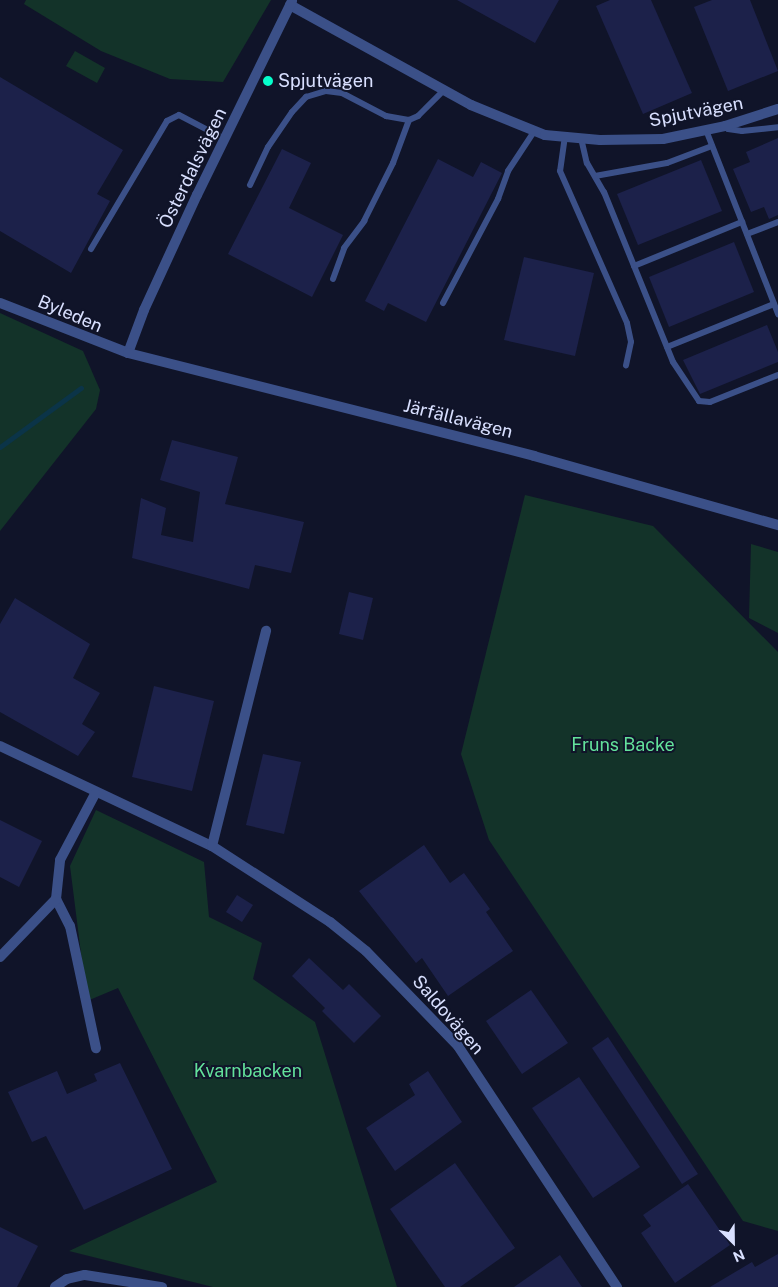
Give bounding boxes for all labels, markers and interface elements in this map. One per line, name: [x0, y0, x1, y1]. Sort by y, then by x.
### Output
place label: Spjutvägen: [278, 70, 373, 92]
marker: Spjutvägen: [262, 75, 274, 87]
street label: Spjutvägen: [647, 92, 745, 132]
street label: Österdalsvägen: [155, 104, 231, 232]
street label: Byleden: [34, 291, 106, 337]
street label: Järfällavägen: [401, 395, 515, 443]
park label: Fruns Backe: [571, 734, 675, 756]
street label: Saldovägen: [408, 971, 488, 1059]
park label: Kvarnbacken: [194, 1060, 302, 1082]
north arrow: [708, 1217, 758, 1267]
text: N: [731, 1246, 747, 1265]

